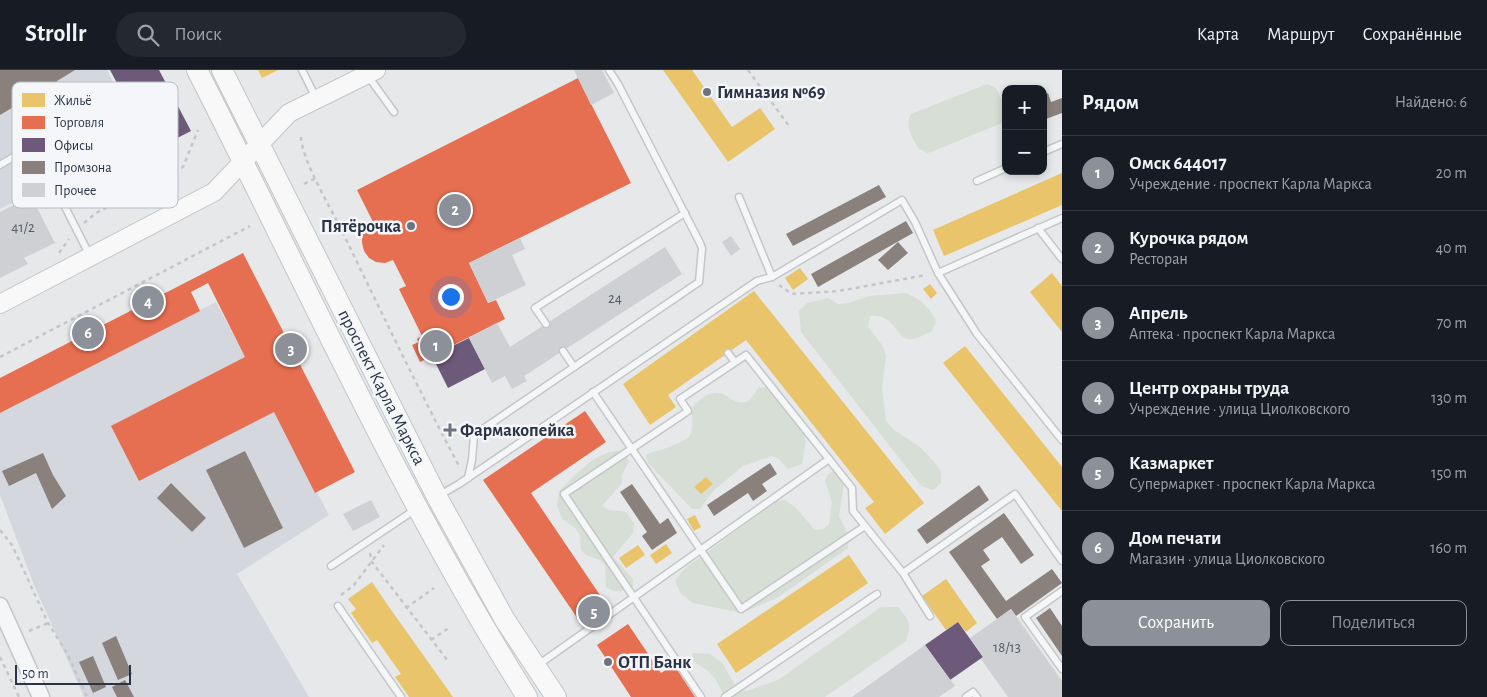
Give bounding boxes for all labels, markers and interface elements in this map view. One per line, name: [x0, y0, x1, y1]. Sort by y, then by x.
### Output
search box: [116, 12, 466, 57]
icon: search: [134, 21, 162, 49]
text: Strollr: [25, 22, 86, 46]
text: Поиск: [174, 25, 222, 44]
text: Карта: [1197, 26, 1239, 44]
text: Маршрут: [1267, 26, 1335, 44]
text: Сохранённые: [1363, 26, 1462, 44]
legend: [12, 82, 178, 208]
place label: Гимназия №69: [717, 84, 826, 102]
map controls: [1002, 85, 1047, 175]
button: +: [1002, 85, 1047, 130]
marker: Гимназия №69: [701, 86, 713, 98]
text: Рядом: [1082, 92, 1139, 113]
text: Жильё: [54, 94, 92, 108]
text: Найдено: 6: [1395, 94, 1467, 110]
text: Торговля: [54, 116, 104, 130]
button: −: [1002, 130, 1047, 175]
text: Офисы: [54, 139, 93, 153]
text: Омск 644017: [1129, 154, 1227, 173]
text: Промзона: [54, 161, 112, 175]
text: 1: [1095, 165, 1101, 181]
text: 20 m: [1436, 165, 1467, 181]
text: Учреждение · проспект Карла Маркса: [1129, 176, 1372, 192]
text: Прочее: [54, 184, 97, 198]
pin: 2: [439, 191, 471, 229]
place label: Пятёрочка: [321, 218, 401, 236]
house number: 41/2: [11, 220, 35, 235]
marker: Пятёрочка: [405, 220, 417, 232]
text: Курочка рядом: [1129, 229, 1249, 248]
text: 2: [1094, 240, 1102, 256]
text: 40 m: [1435, 240, 1467, 256]
text: Ресторан: [1129, 251, 1188, 267]
pin: 4: [132, 283, 164, 321]
your location: [438, 284, 464, 310]
house number: 24: [608, 291, 622, 306]
text: Апрель: [1129, 304, 1188, 323]
street label: проспект Карла Маркса: [334, 307, 428, 468]
pin: 6: [72, 314, 104, 352]
text: 3: [1095, 315, 1101, 331]
text: 70 m: [1436, 315, 1467, 331]
text: Аптека · проспект Карла Маркса: [1129, 326, 1335, 342]
pin: 1: [420, 327, 452, 365]
pin: 3: [275, 330, 307, 368]
text: Центр охраны труда: [1129, 379, 1289, 398]
text: 4: [1094, 390, 1102, 406]
text: 130 m: [1431, 390, 1467, 406]
text: Учреждение · улица Циолковского: [1129, 401, 1350, 417]
place label: Фармакопейка: [460, 422, 575, 440]
marker: Фармакопейка: [444, 424, 456, 436]
text: Казмаркет: [1129, 454, 1213, 473]
text: 5: [1095, 465, 1101, 481]
text: 150 m: [1431, 465, 1467, 481]
text: Супермаркет · проспект Карла Маркса: [1129, 476, 1375, 492]
text: Дом печати: [1129, 529, 1221, 548]
text: 6: [1094, 540, 1102, 556]
text: 160 m: [1430, 540, 1467, 556]
text: Магазин · улица Циолковского: [1129, 551, 1325, 567]
pin: 5: [578, 593, 610, 631]
button: Сохранить: [1082, 600, 1270, 646]
button: Поделиться: [1280, 600, 1467, 646]
house number: 18/13: [993, 640, 1021, 655]
place label: ОТП Банк: [618, 654, 691, 672]
marker: ОТП Банк: [602, 656, 614, 668]
scale bar: [15, 662, 131, 685]
text: 50 m: [22, 667, 49, 681]

